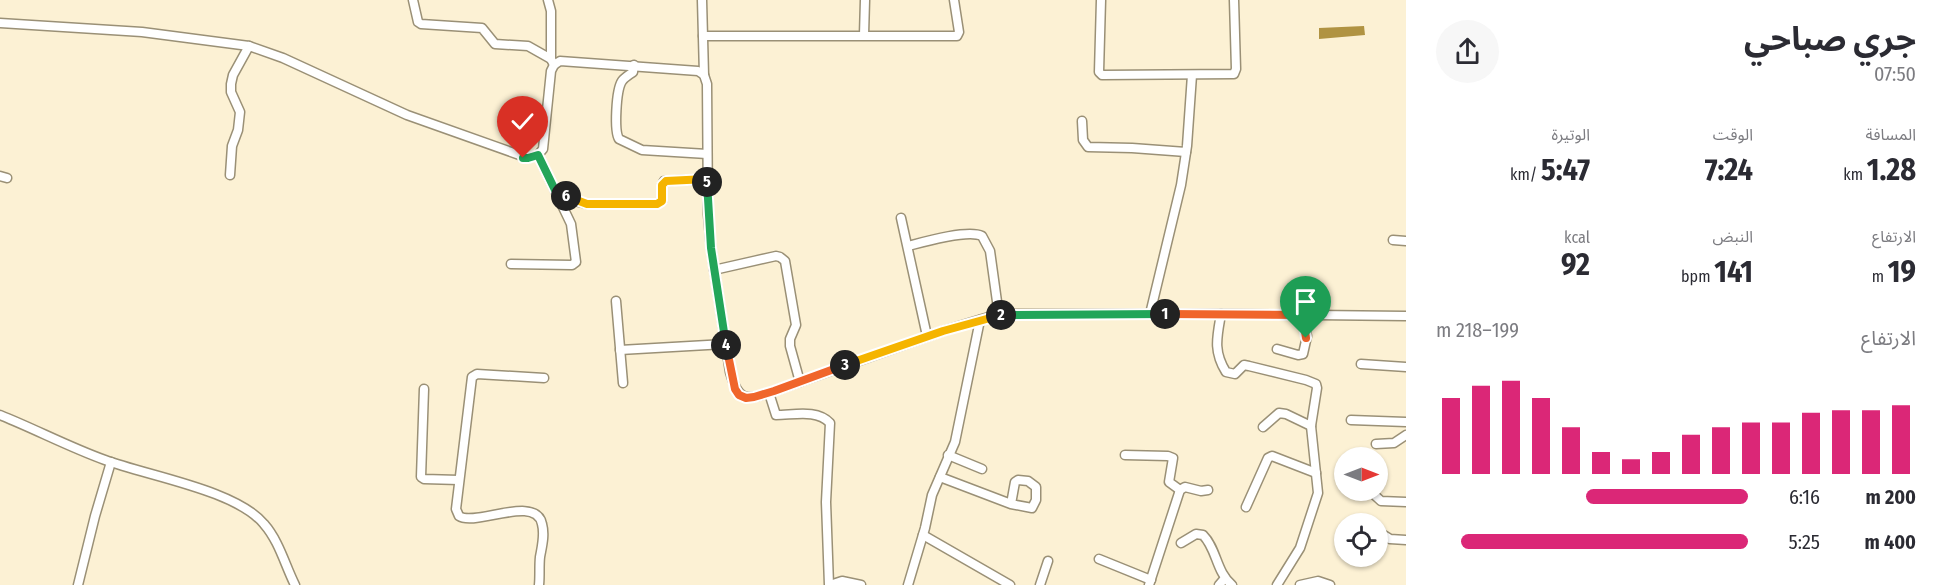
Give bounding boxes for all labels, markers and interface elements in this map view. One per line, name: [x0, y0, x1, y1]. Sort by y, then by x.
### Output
text: جري صباحي: [1744, 19, 1916, 59]
button: share: [1436, 20, 1499, 83]
text: 07:50: [1874, 62, 1916, 86]
pin: [497, 96, 548, 158]
icon: check: [506, 105, 539, 138]
text: الوتيرة: [1552, 125, 1590, 144]
text: الوقت: [1713, 125, 1753, 144]
text: المسافة: [1866, 125, 1916, 144]
text: 5:47: [1541, 152, 1590, 188]
text: 7:24: [1705, 152, 1753, 188]
text: 1.28: [1867, 152, 1916, 188]
text: /km: [1510, 165, 1541, 184]
text: km: [1843, 165, 1867, 184]
pin: 5: [692, 167, 722, 197]
text: 5: [703, 172, 711, 191]
pin: 6: [551, 181, 581, 211]
text: 6: [562, 186, 570, 205]
text: النبض: [1712, 227, 1753, 246]
text: الارتفاع: [1872, 227, 1916, 246]
text: kcal: [1564, 228, 1590, 247]
text: 92: [1561, 247, 1590, 283]
text: 141: [1714, 254, 1753, 290]
text: 19: [1888, 254, 1916, 290]
text: bpm: [1681, 267, 1714, 286]
text: m: [1872, 267, 1888, 286]
pin: [1280, 276, 1331, 338]
icon: arrive: [1289, 285, 1322, 318]
pin: 1: [1150, 299, 1180, 329]
pin: 2: [986, 300, 1016, 330]
text: 1: [1162, 304, 1168, 323]
text: 2: [997, 305, 1005, 324]
text: 199–218 m: [1436, 318, 1519, 342]
text: الارتفاع: [1861, 326, 1916, 350]
pin: 4: [711, 330, 741, 360]
text: 4: [722, 335, 730, 354]
pin: 3: [830, 350, 860, 380]
text: 3: [841, 355, 849, 374]
north arrow: [1334, 447, 1388, 501]
map controls: [1334, 447, 1388, 567]
text: 6:16: [1789, 485, 1820, 509]
text: 200 m: [1865, 485, 1916, 509]
button: locate: [1334, 513, 1388, 567]
text: 5:25: [1789, 530, 1820, 554]
text: 400 m: [1864, 530, 1916, 554]

